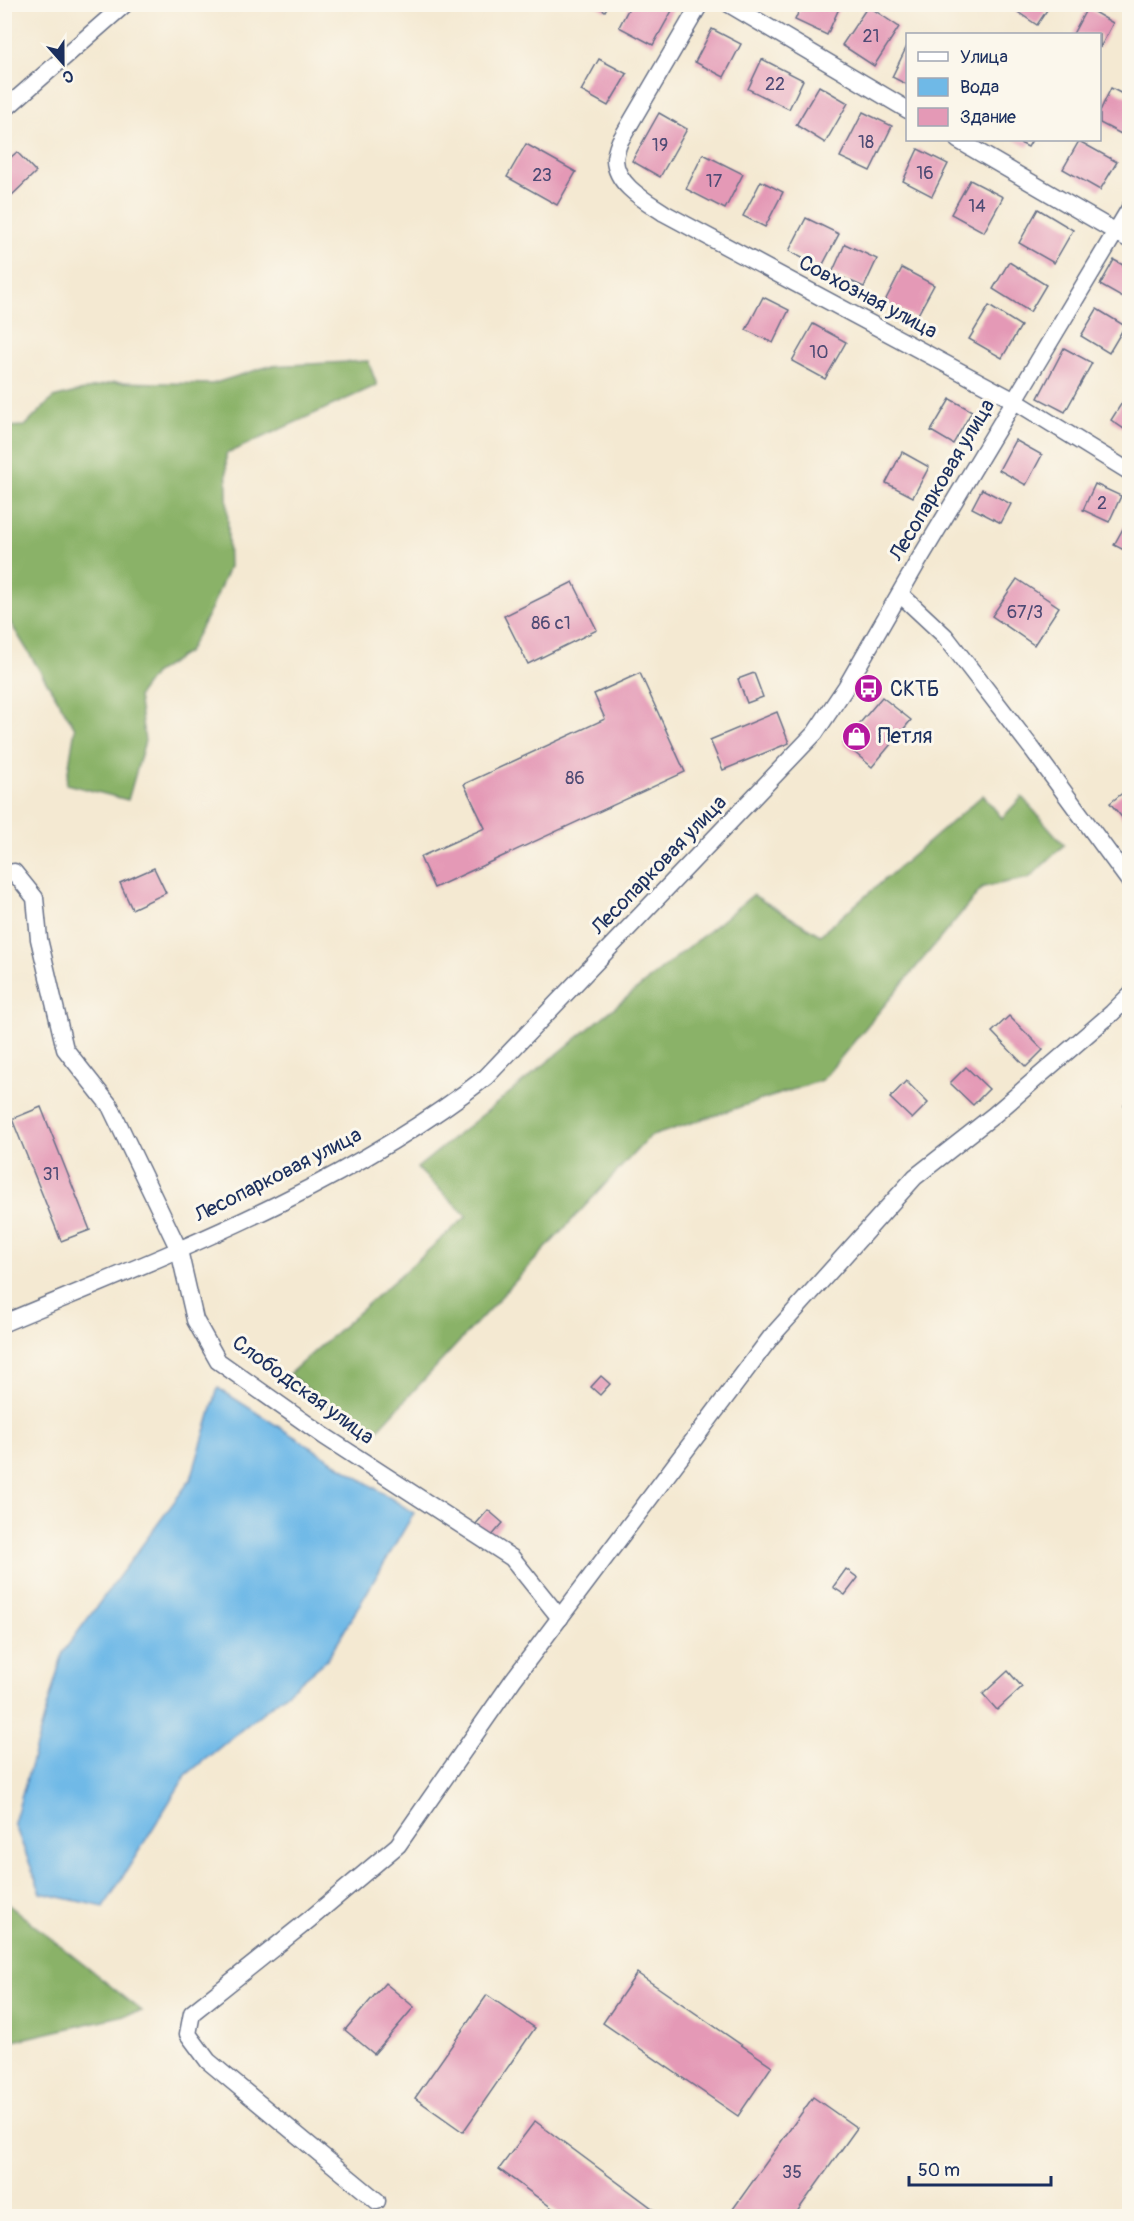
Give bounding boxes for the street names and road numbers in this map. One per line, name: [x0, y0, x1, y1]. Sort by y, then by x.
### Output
street label: Совхозная улица: [794, 249, 942, 345]
street label: Лесопарковая улица: [882, 394, 1001, 567]
street label: Лесопарковая улица: [585, 789, 733, 941]
street label: Лесопарковая улица: [189, 1121, 366, 1229]
street label: Слободская улица: [227, 1329, 379, 1451]

